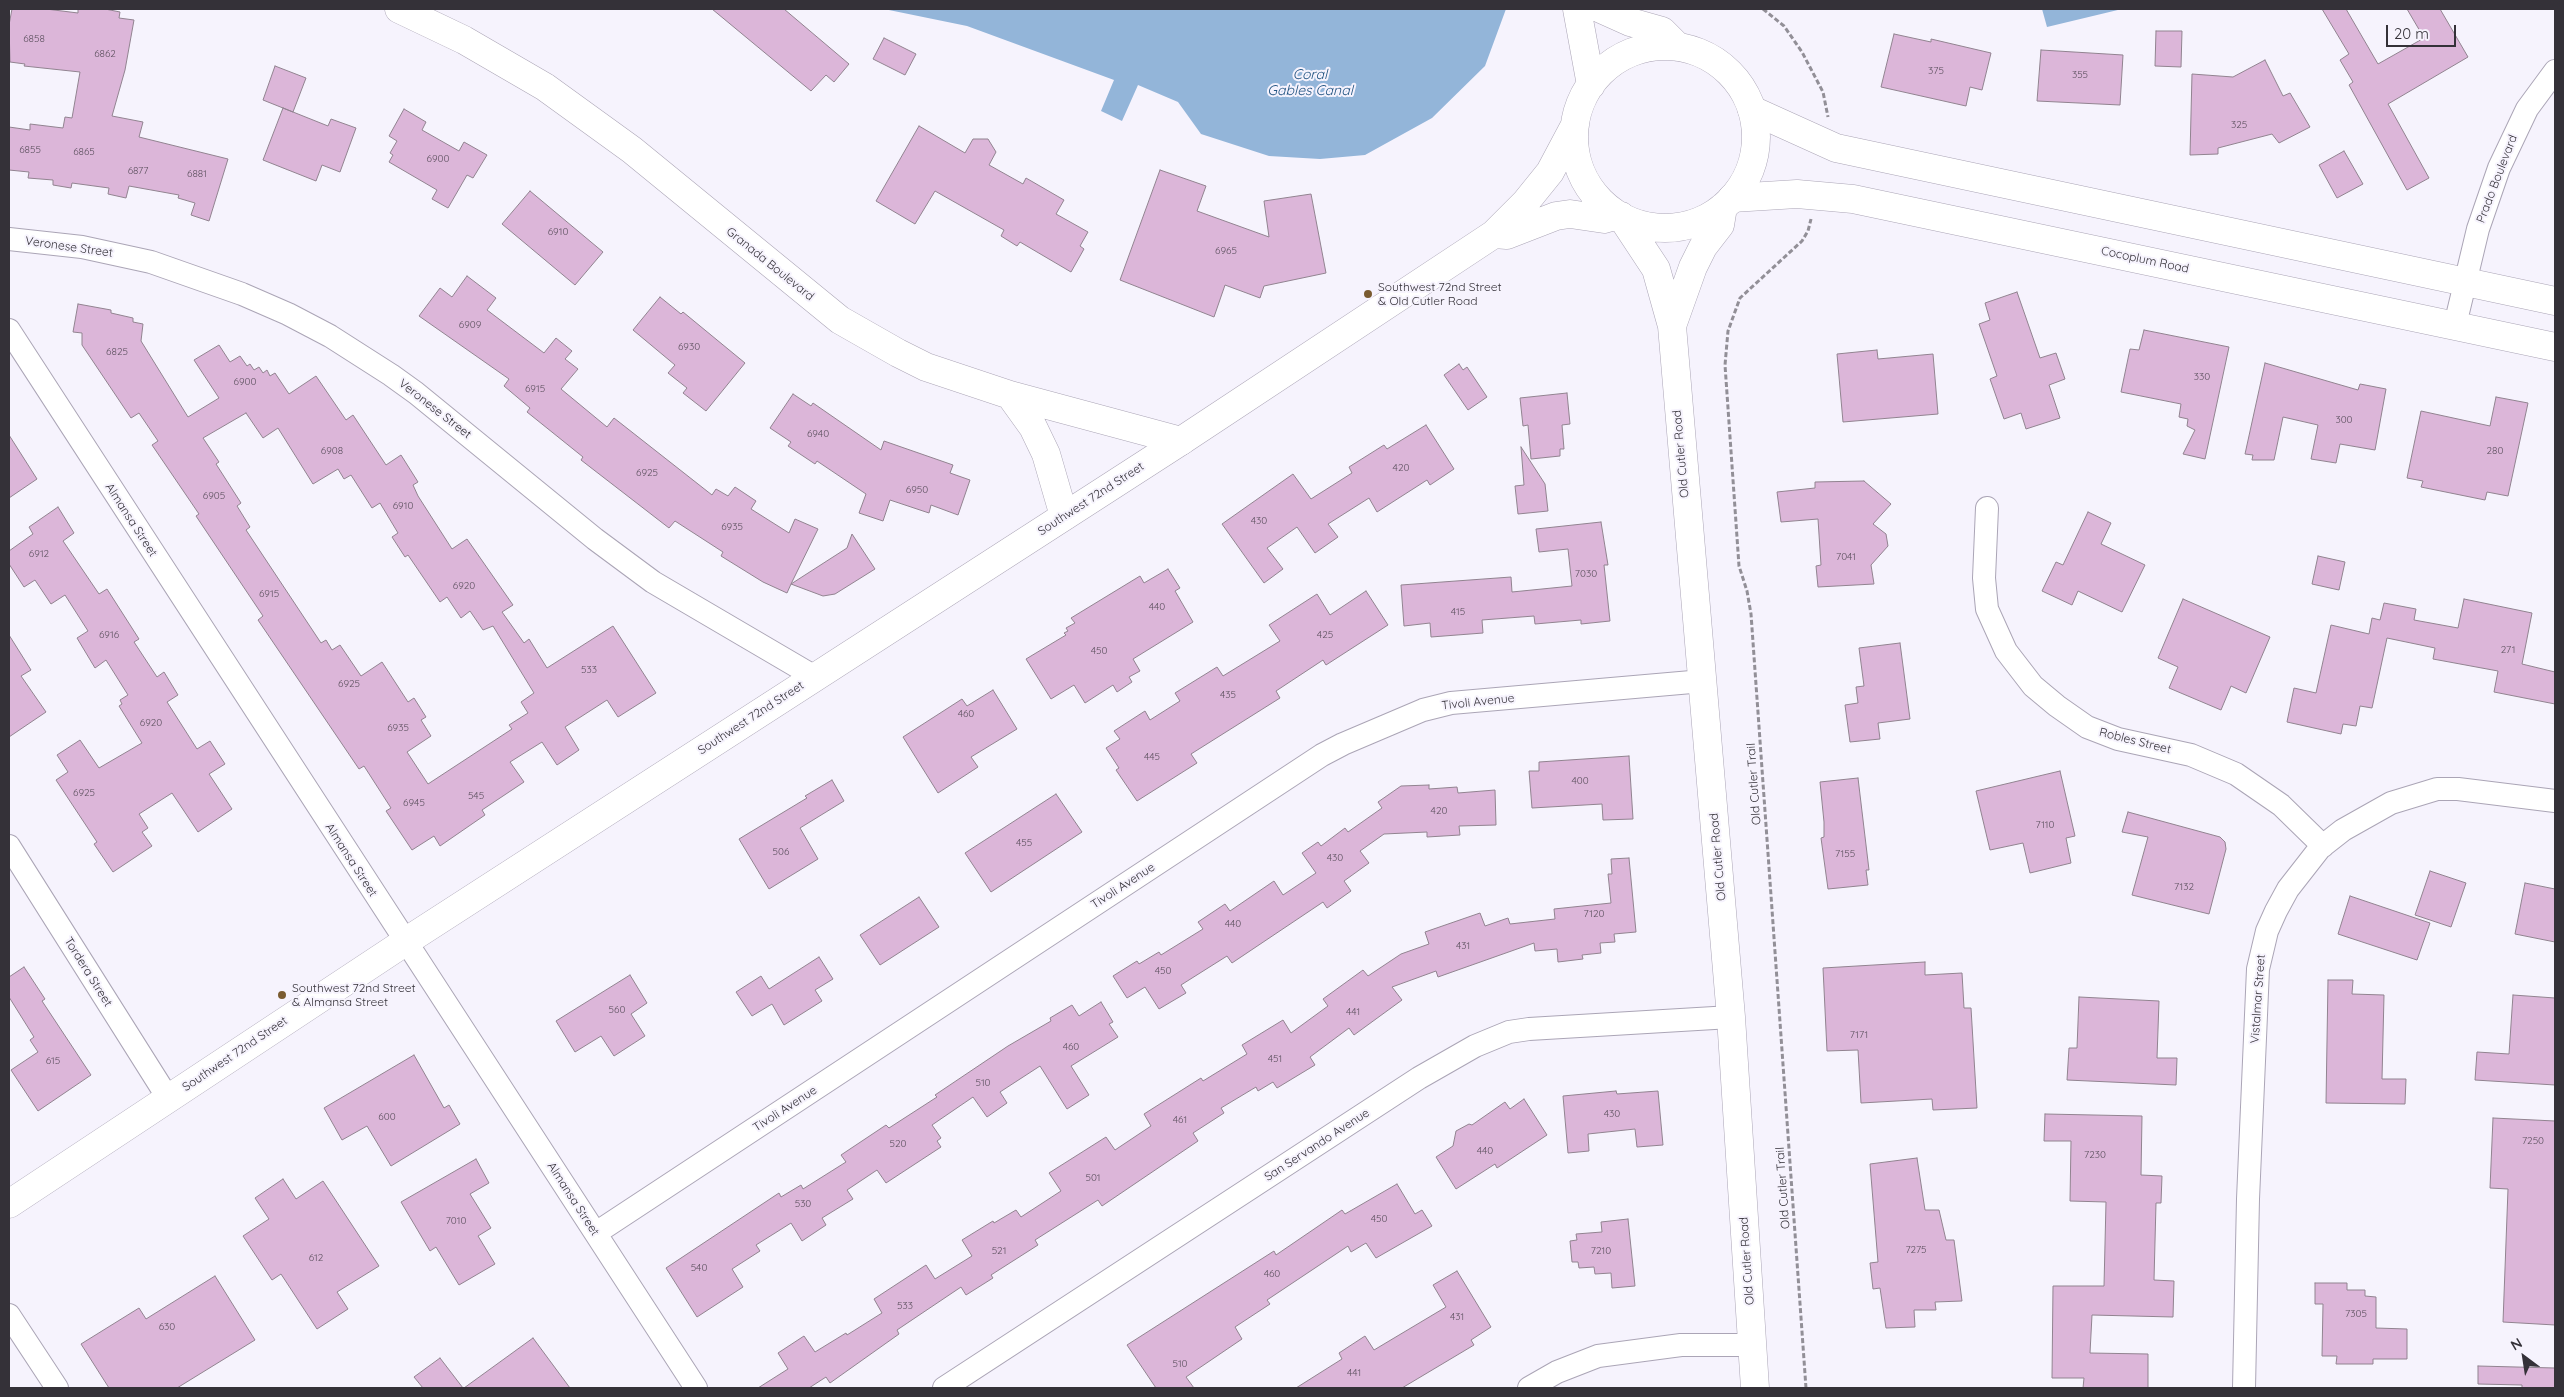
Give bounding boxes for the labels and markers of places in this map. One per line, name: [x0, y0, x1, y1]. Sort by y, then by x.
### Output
place label: Southwest 72nd Street & Old Cutler Road: [1378, 280, 1502, 308]
marker: Southwest 72nd Street & Old Cutler Road: [1362, 288, 1374, 300]
place label: Southwest 72nd Street & Almansa Street: [292, 981, 416, 1009]
marker: Southwest 72nd Street & Almansa Street: [276, 989, 288, 1001]

